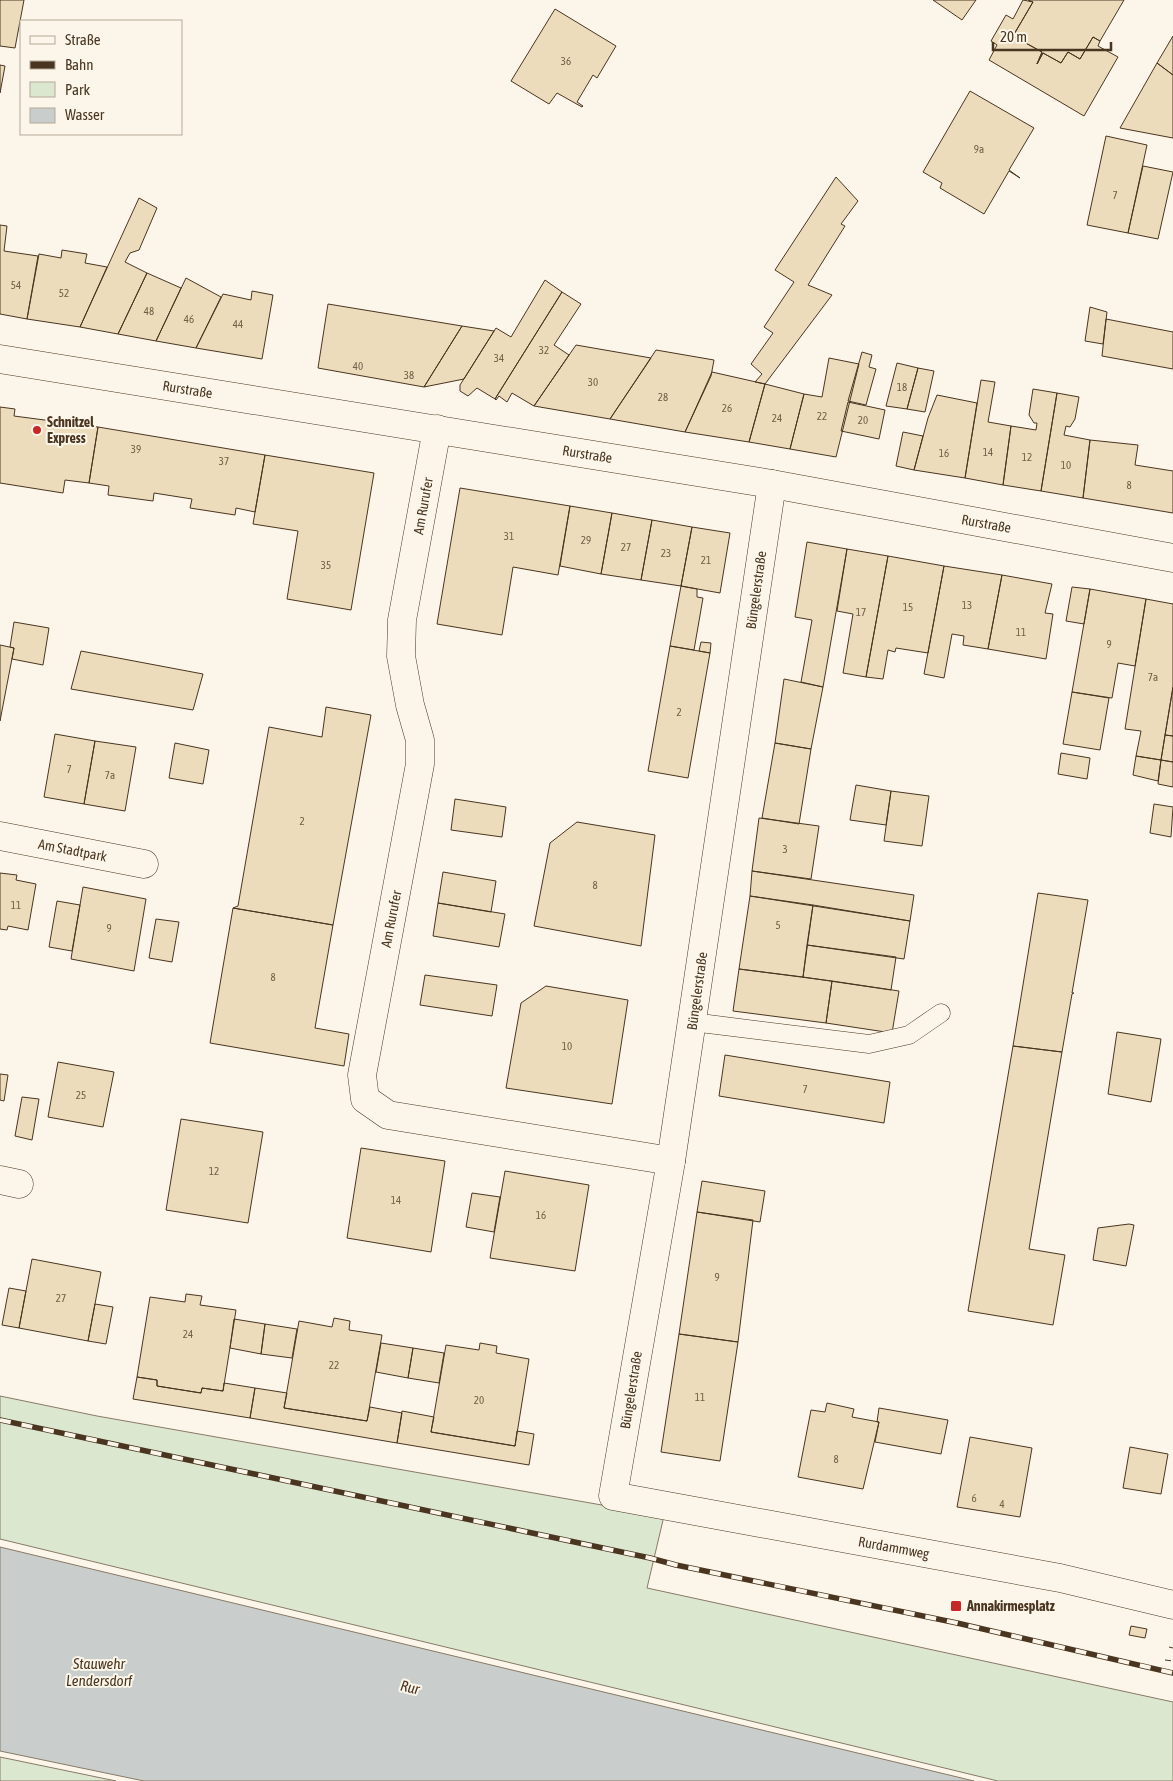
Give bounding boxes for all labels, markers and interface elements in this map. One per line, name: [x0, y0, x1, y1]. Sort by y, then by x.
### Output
legend: [20, 20, 182, 135]
scale bar: [993, 20, 1110, 52]
text: 20 m: [1000, 28, 1027, 45]
text: Straße: [65, 31, 101, 48]
house number: 36: [561, 55, 571, 67]
text: Bahn: [65, 56, 94, 73]
text: Park: [65, 81, 90, 98]
text: Wasser: [65, 106, 105, 123]
house number: 9a: [974, 143, 984, 155]
house number: 7: [1112, 189, 1118, 201]
house number: 54: [11, 279, 21, 291]
house number: 52: [59, 287, 69, 299]
house number: 48: [144, 305, 154, 317]
house number: 46: [184, 313, 194, 325]
house number: 44: [233, 318, 243, 330]
house number: 32: [539, 344, 549, 356]
house number: 34: [494, 352, 504, 364]
house number: 40: [353, 360, 363, 372]
house number: 38: [404, 369, 414, 381]
house number: 30: [588, 376, 598, 388]
street label: Rurstraße: [161, 377, 214, 401]
house number: 18: [897, 381, 907, 393]
house number: 28: [658, 391, 668, 403]
house number: 26: [722, 402, 732, 414]
house number: 22: [817, 410, 827, 422]
house number: 24: [772, 412, 782, 424]
place label: Schnitzel Express: [47, 414, 94, 446]
house number: 20: [858, 414, 868, 426]
marker: Schnitzel Express: [31, 424, 43, 436]
street label: Rurstraße: [561, 442, 613, 466]
house number: 39: [131, 443, 141, 455]
house number: 14: [983, 446, 993, 458]
house number: 16: [939, 447, 949, 459]
house number: 12: [1022, 451, 1032, 463]
house number: 37: [219, 455, 229, 467]
house number: 10: [1061, 459, 1071, 471]
street label: Am Rurufer: [410, 475, 436, 536]
house number: 8: [1126, 479, 1132, 491]
street label: Rurstraße: [960, 511, 1012, 536]
house number: 31: [504, 530, 514, 542]
house number: 29: [581, 534, 591, 546]
house number: 27: [621, 541, 631, 553]
house number: 23: [661, 547, 671, 559]
street label: Büngelerstraße: [743, 550, 769, 630]
house number: 21: [701, 554, 711, 566]
house number: 35: [321, 559, 331, 571]
house number: 13: [962, 599, 972, 611]
house number: 15: [903, 601, 913, 613]
house number: 17: [856, 606, 866, 618]
house number: 11: [1016, 626, 1026, 638]
house number: 9: [1106, 638, 1112, 650]
house number: 7a: [1148, 671, 1158, 683]
house number: 2: [676, 706, 682, 718]
house number: 7: [66, 763, 72, 775]
house number: 7a: [105, 769, 115, 781]
house number: 2: [299, 815, 305, 827]
street label: Am Stadtpark: [37, 836, 108, 865]
house number: 3: [782, 843, 788, 855]
house number: 8: [592, 879, 598, 891]
street label: Am Rurufer: [378, 888, 405, 949]
house number: 11: [11, 899, 21, 911]
house number: 5: [775, 919, 781, 931]
house number: 9: [106, 922, 112, 934]
street label: Büngelerstraße: [684, 951, 710, 1031]
house number: 8: [270, 971, 276, 983]
house number: 10: [562, 1040, 572, 1052]
house number: 7: [802, 1083, 808, 1095]
house number: 25: [76, 1089, 86, 1101]
house number: 12: [209, 1165, 219, 1177]
house number: 14: [391, 1194, 401, 1206]
house number: 16: [536, 1209, 546, 1221]
house number: 9: [714, 1271, 720, 1283]
house number: 27: [56, 1292, 66, 1304]
house number: 24: [183, 1328, 193, 1340]
street label: Büngelerstraße: [617, 1350, 645, 1430]
house number: 22: [329, 1359, 339, 1371]
house number: 11: [695, 1391, 705, 1403]
house number: 20: [474, 1394, 484, 1406]
house number: 8: [833, 1453, 839, 1465]
house number: 6: [971, 1492, 977, 1504]
house number: 4: [999, 1498, 1005, 1510]
street label: Rurdammweg: [857, 1533, 931, 1562]
place label: Annakirmesplatz: [966, 1598, 1055, 1614]
marker: Annakirmesplatz: [949, 1599, 963, 1613]
water label: Stauwehr Lendersdorf: [66, 1655, 133, 1689]
water label: Rur: [399, 1677, 422, 1698]

